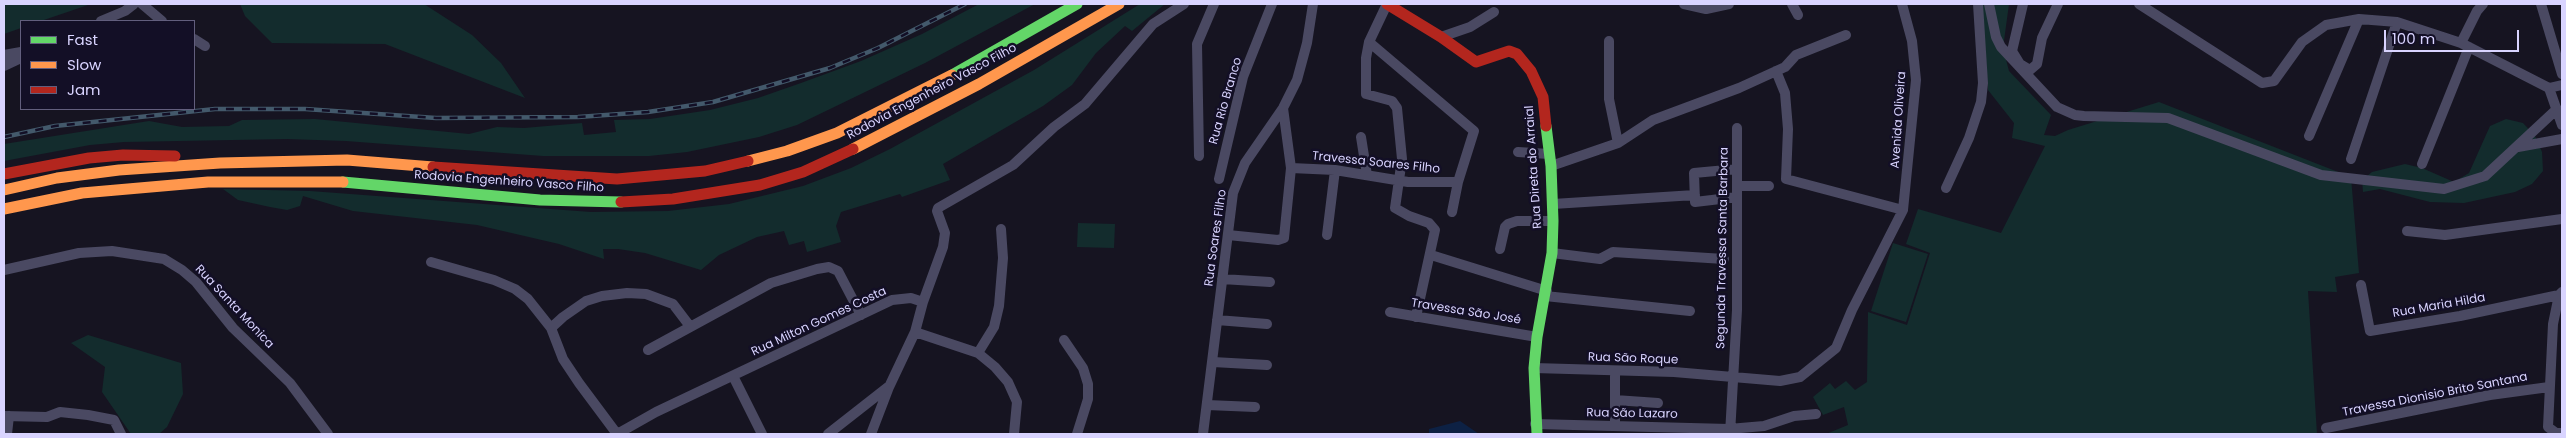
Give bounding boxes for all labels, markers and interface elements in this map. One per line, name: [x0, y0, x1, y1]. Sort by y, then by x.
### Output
legend: [20, 20, 195, 110]
scale bar: [2386, 20, 2521, 52]
text: 100 m: [2392, 28, 2435, 49]
text: Fast: [67, 29, 98, 50]
street label: Rodovia Engenheiro Vasco Filho: [845, 41, 1019, 143]
text: Slow: [67, 54, 101, 75]
street label: Rua Rio Branco: [1207, 56, 1245, 146]
street label: Avenida Oliveira: [1888, 71, 1910, 169]
text: Jam: [67, 79, 101, 100]
street label: Rua Direta do Arraial: [1523, 105, 1545, 229]
street label: Segunda Travessa Santa Barbara: [1714, 147, 1732, 349]
street label: Travessa Soares Filho: [1311, 149, 1441, 177]
street label: Rodovia Engenheiro Vasco Filho: [414, 168, 604, 196]
street label: Rua Soares Filho: [1202, 189, 1230, 287]
street label: Rua Santa Monica: [192, 262, 276, 352]
street label: Rua Milton Gomes Costa: [749, 284, 889, 360]
street label: Rua Maria Hilda: [2392, 291, 2486, 321]
street label: Travessa São José: [1410, 296, 1522, 328]
street label: Rua São Roque: [1588, 350, 1678, 368]
street label: Travessa Dionisio Brito Santana: [2341, 370, 2529, 420]
street label: Rua São Lazaro: [1586, 406, 1678, 422]

